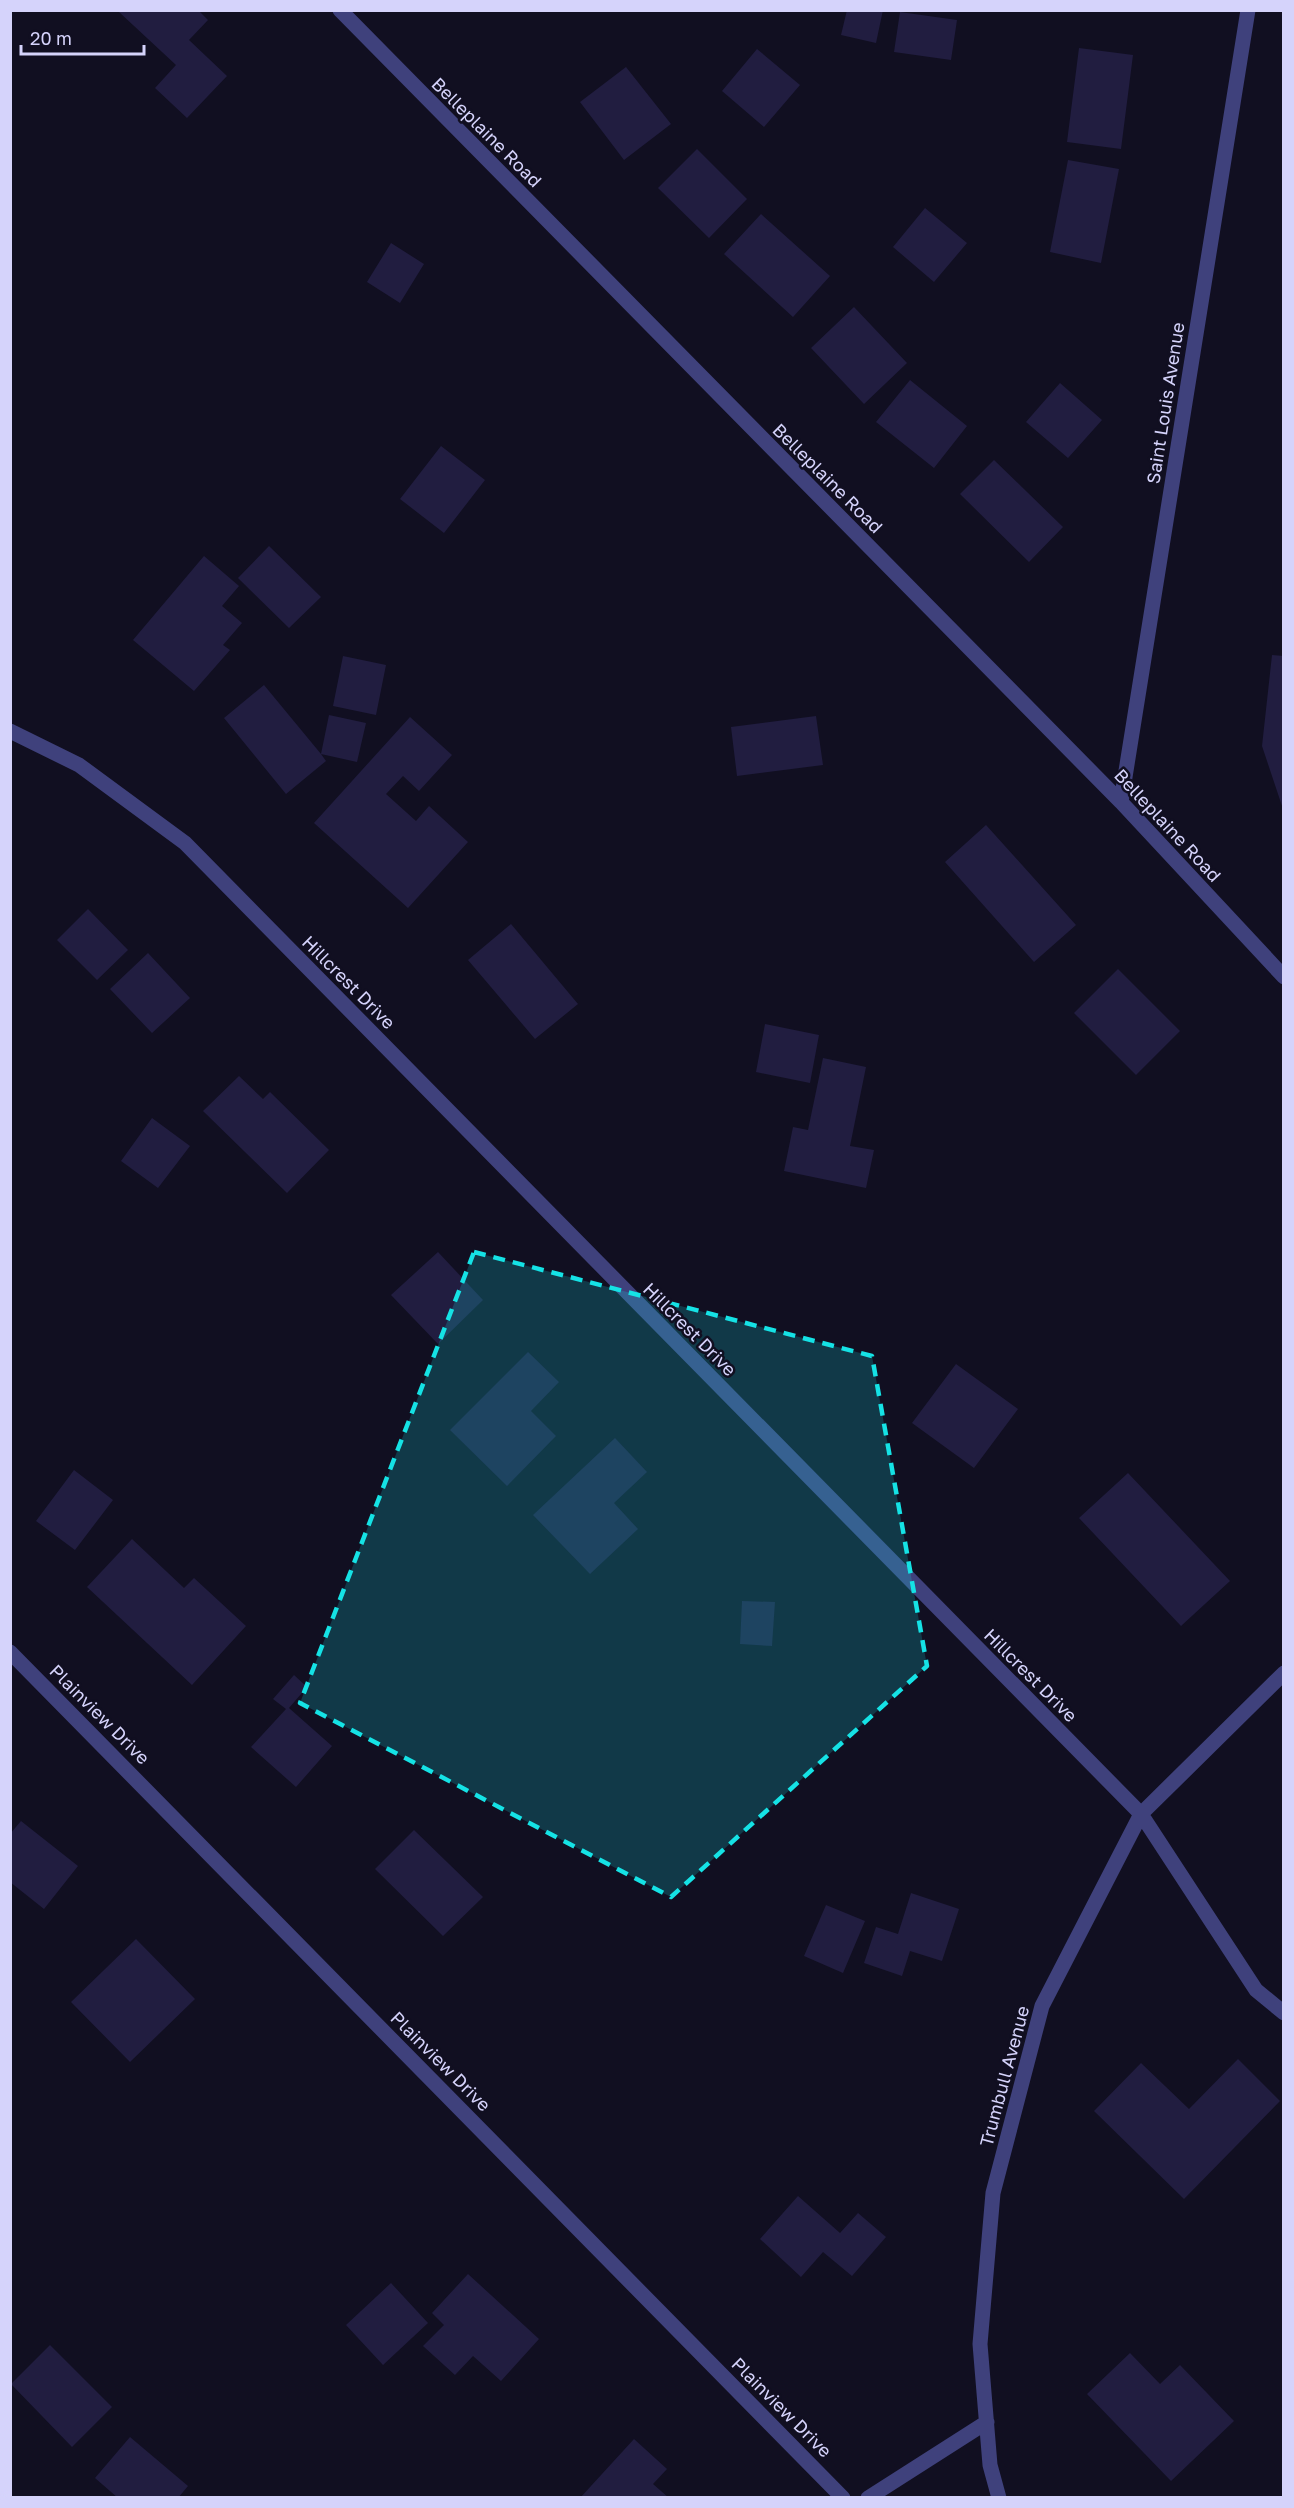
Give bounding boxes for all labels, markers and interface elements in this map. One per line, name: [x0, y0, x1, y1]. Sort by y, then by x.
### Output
scale bar: [21, 18, 144, 56]
text: 20 m: [30, 27, 72, 49]
street label: Belleplaine Road: [428, 73, 546, 191]
street label: Saint Louis Avenue: [1141, 321, 1189, 485]
street label: Belleplaine Road: [769, 419, 887, 537]
street label: Belleplaine Road: [1110, 764, 1226, 886]
street label: Hillcrest Drive: [298, 931, 400, 1033]
street label: Hillcrest Drive: [639, 1278, 741, 1380]
street label: Hillcrest Drive: [980, 1624, 1082, 1726]
street label: Plainview Drive: [46, 1660, 154, 1768]
street label: Trumbull Avenue: [975, 2003, 1033, 2149]
street label: Plainview Drive: [387, 2007, 495, 2115]
street label: Plainview Drive: [728, 2353, 836, 2461]

